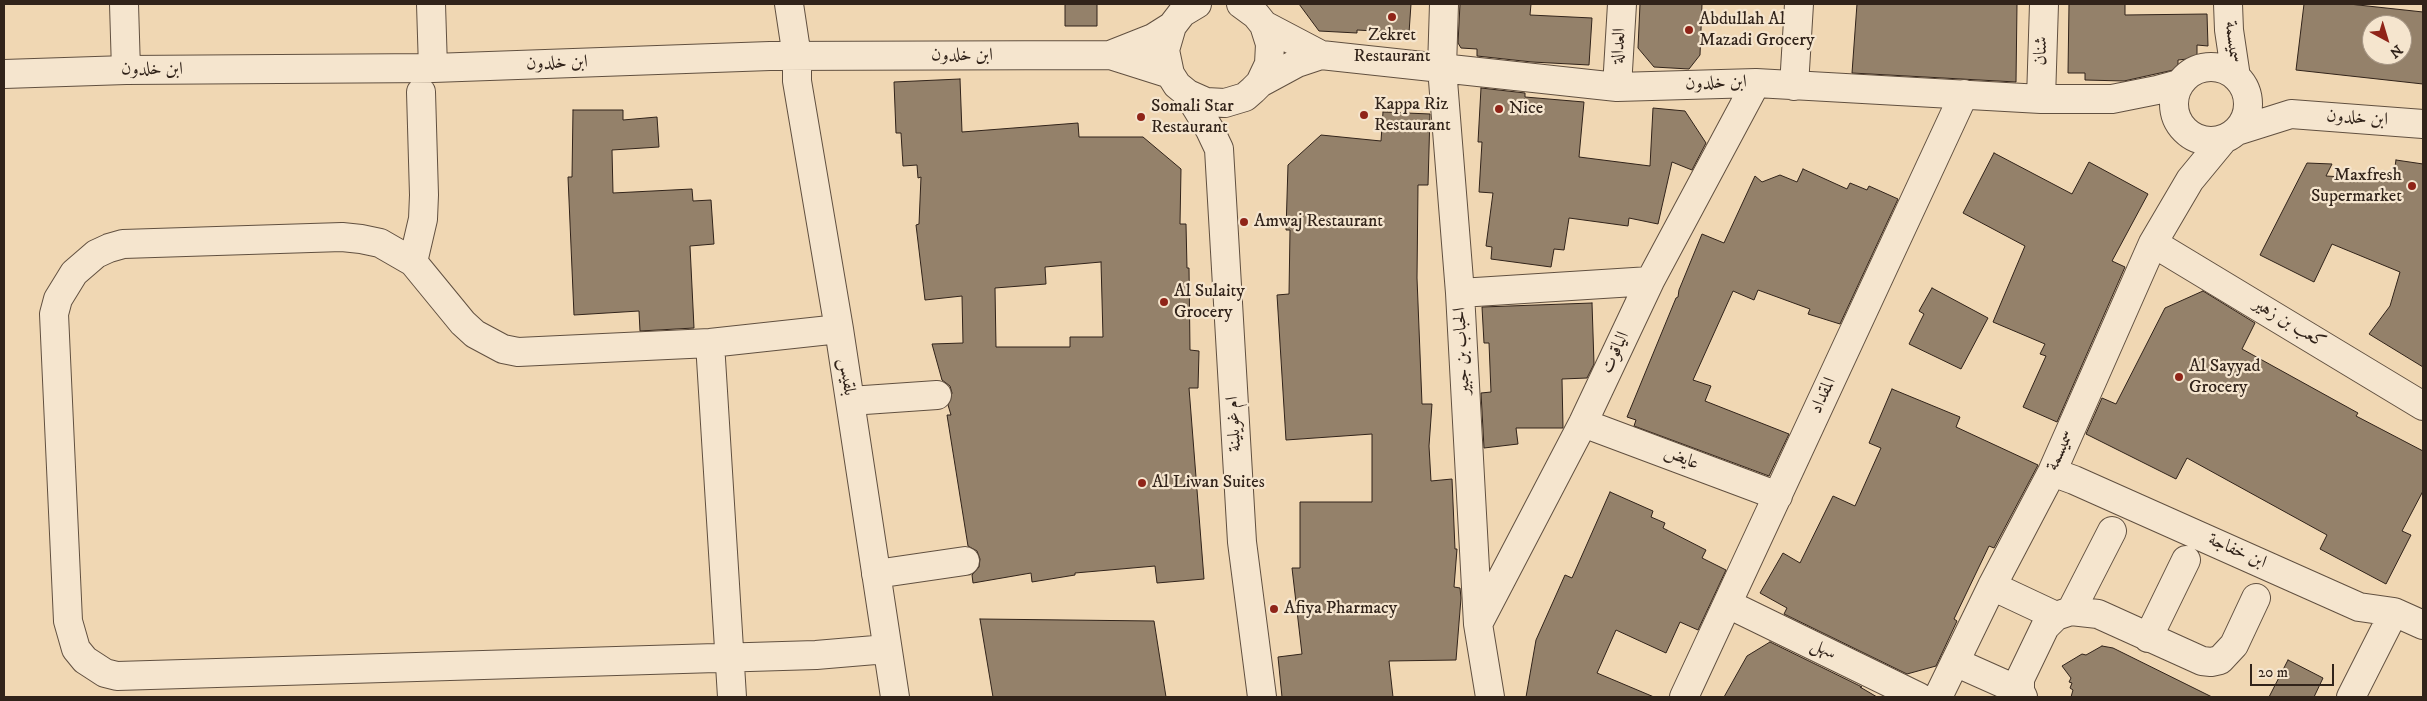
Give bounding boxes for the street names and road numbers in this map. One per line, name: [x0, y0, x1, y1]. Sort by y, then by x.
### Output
street label: سميسمة: [2219, 20, 2245, 64]
street label: العدالة: [1608, 28, 1632, 64]
street label: شنان: [2031, 36, 2053, 66]
street label: ابن خلدون: [931, 45, 993, 67]
street label: ابن خلدون: [526, 52, 588, 76]
street label: ابن خلدون: [121, 59, 183, 81]
street label: ابن خلدون: [1685, 72, 1747, 96]
street label: ابن خلدون: [2325, 106, 2389, 132]
street label: كعب بن زهير: [2249, 294, 2329, 354]
street label: الحباب بن جبير: [1450, 307, 1476, 395]
street label: الياقوت: [1597, 329, 1635, 377]
street label: بلقيس: [833, 357, 859, 397]
street label: المقداد: [1806, 374, 1842, 418]
street label: ام غويلينة: [1223, 396, 1247, 452]
street label: سميسمة: [2043, 427, 2079, 475]
street label: عايض: [1660, 442, 1702, 476]
street label: ابن خفاجة: [2204, 530, 2270, 574]
street label: سهل: [1807, 635, 1839, 665]

